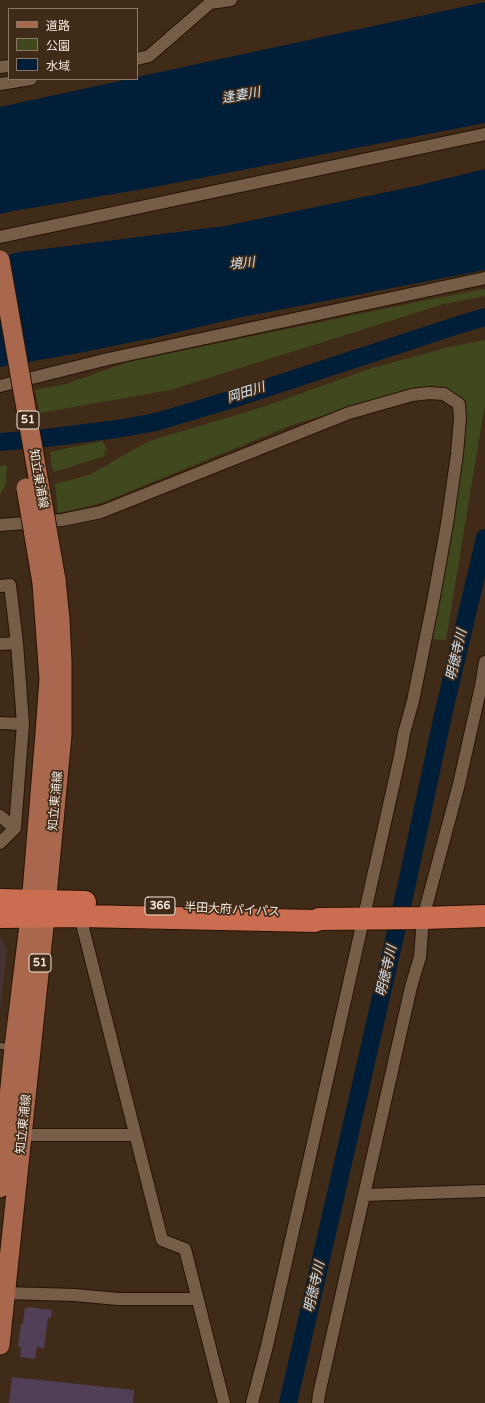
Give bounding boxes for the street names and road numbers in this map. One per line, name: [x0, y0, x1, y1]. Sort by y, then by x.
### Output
road number: 51: [17, 411, 39, 429]
street label: 知立東浦線: [26, 448, 50, 510]
street label: 知立東浦線: [46, 770, 66, 832]
road number: 366: [145, 897, 175, 915]
street label: 半田大府パイパス: [184, 900, 280, 920]
road number: 51: [29, 954, 51, 972]
street label: 知立東浦線: [14, 1093, 34, 1155]

